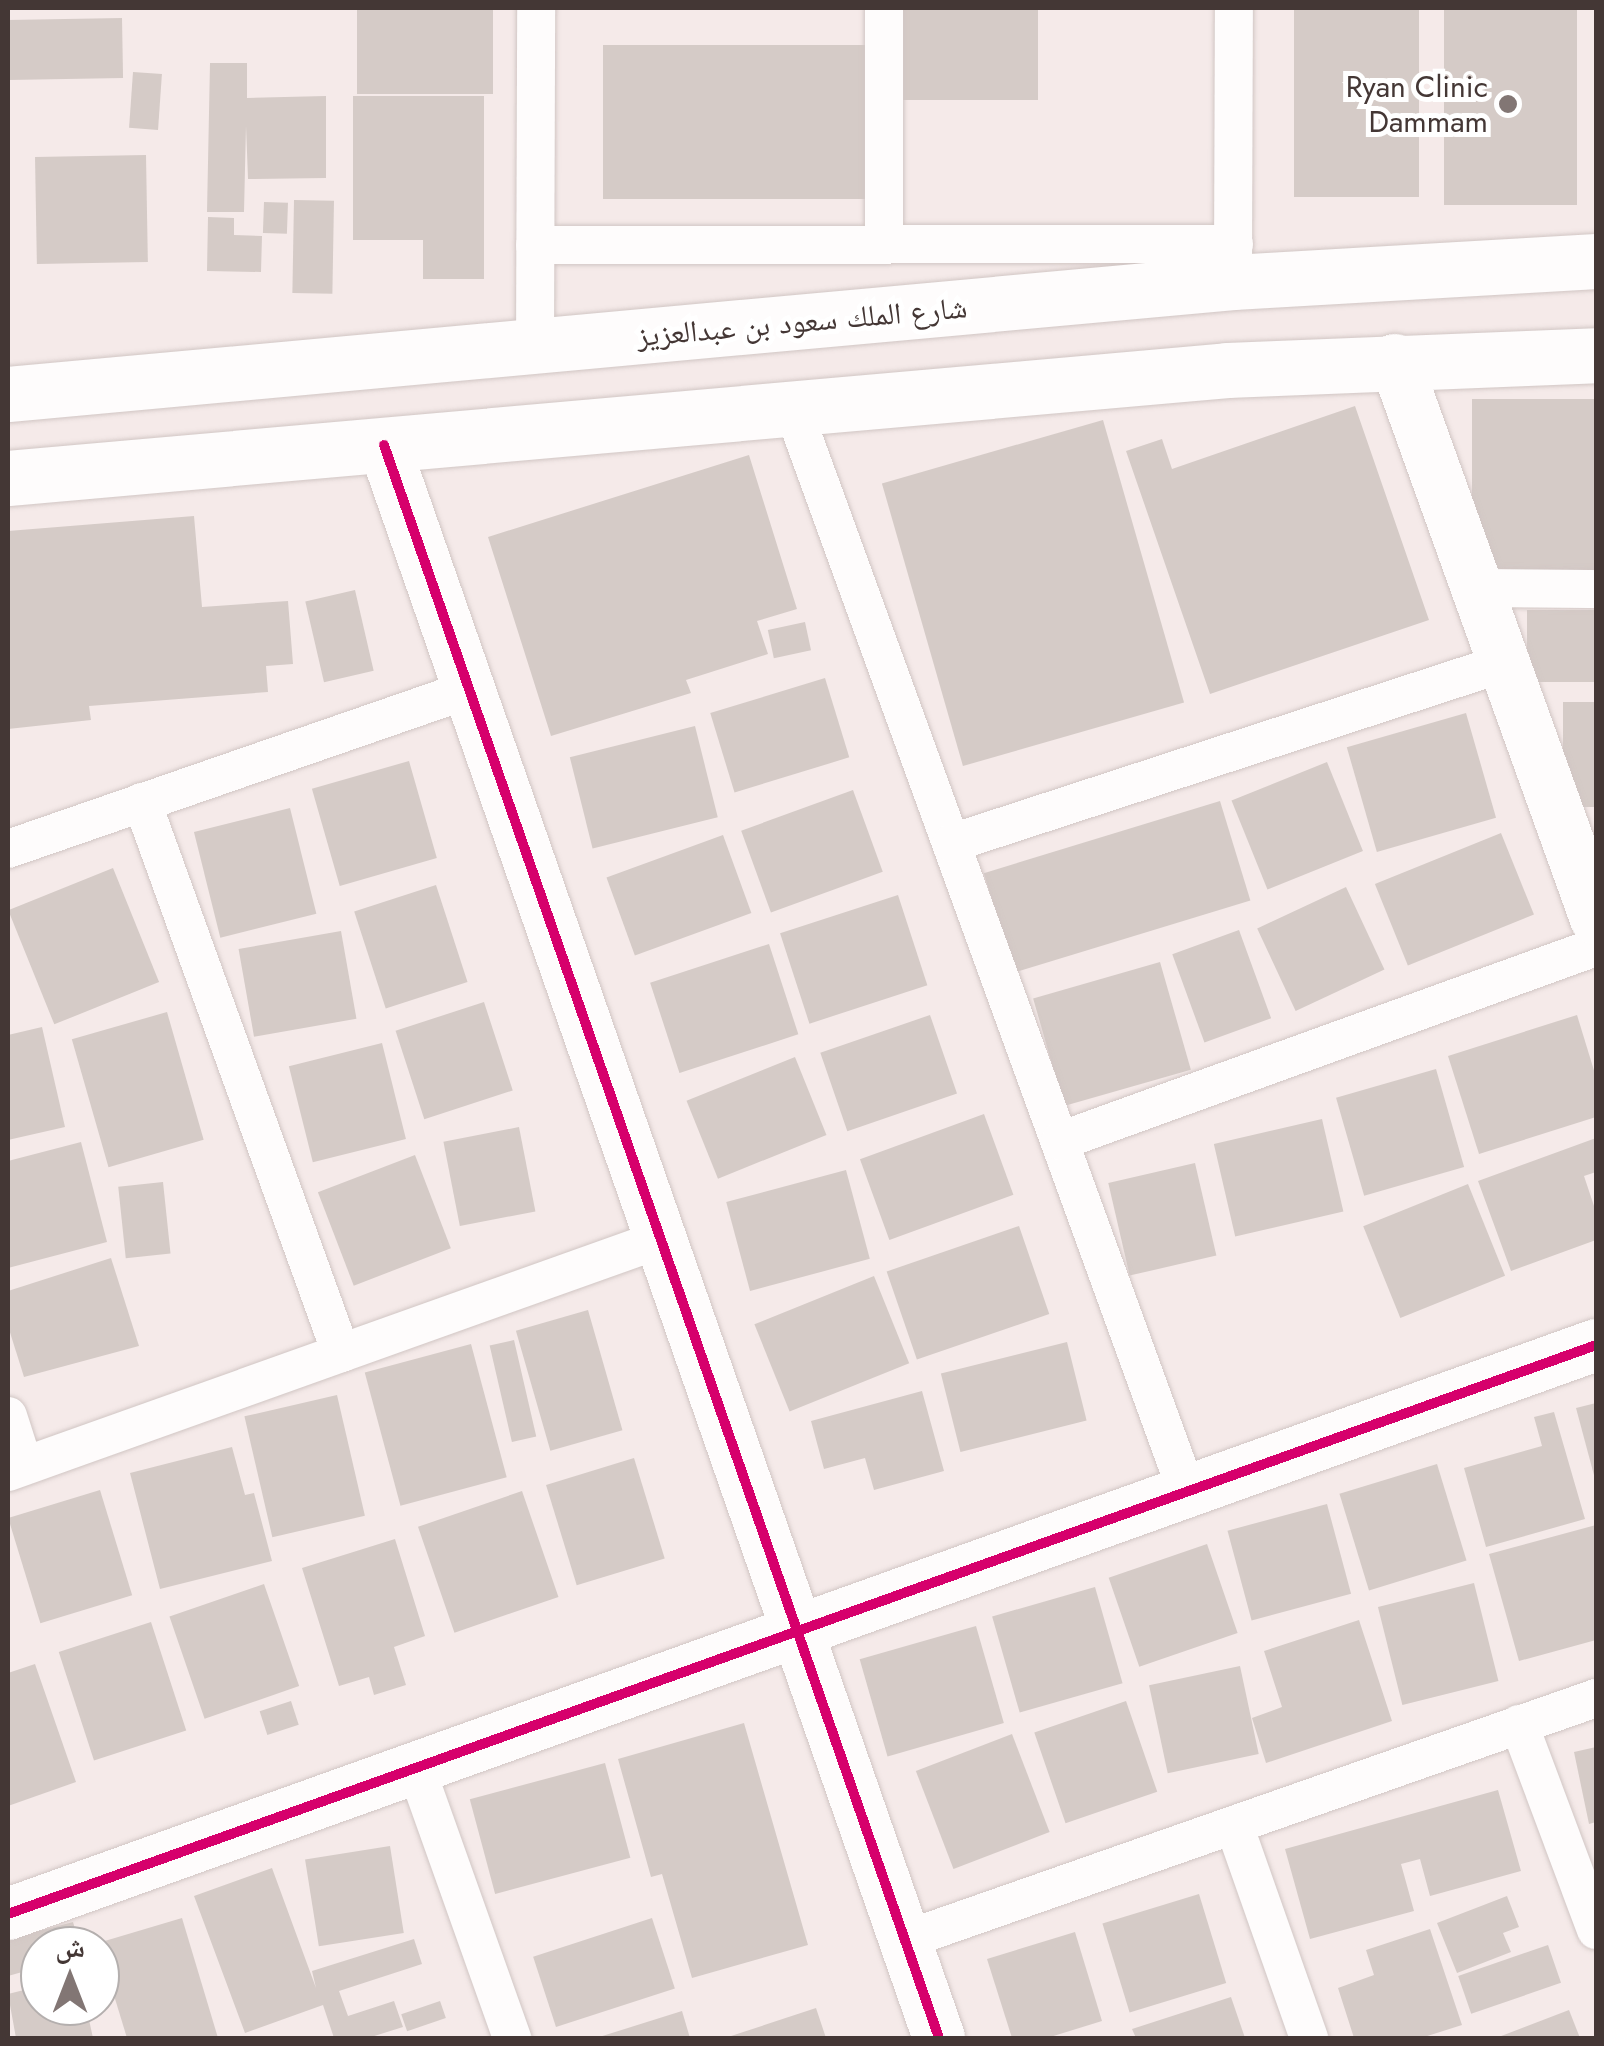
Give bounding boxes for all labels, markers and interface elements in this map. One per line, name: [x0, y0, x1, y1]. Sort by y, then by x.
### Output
place label: Ryan Clinic Dammam: [1346, 69, 1488, 140]
marker: Ryan Clinic Dammam: [1497, 93, 1519, 115]
street label: شارع الملك سعود بن عبدالعزيز: [635, 290, 969, 354]
north arrow: [20, 1926, 120, 2026]
text: ش: [55, 1927, 85, 1968]

